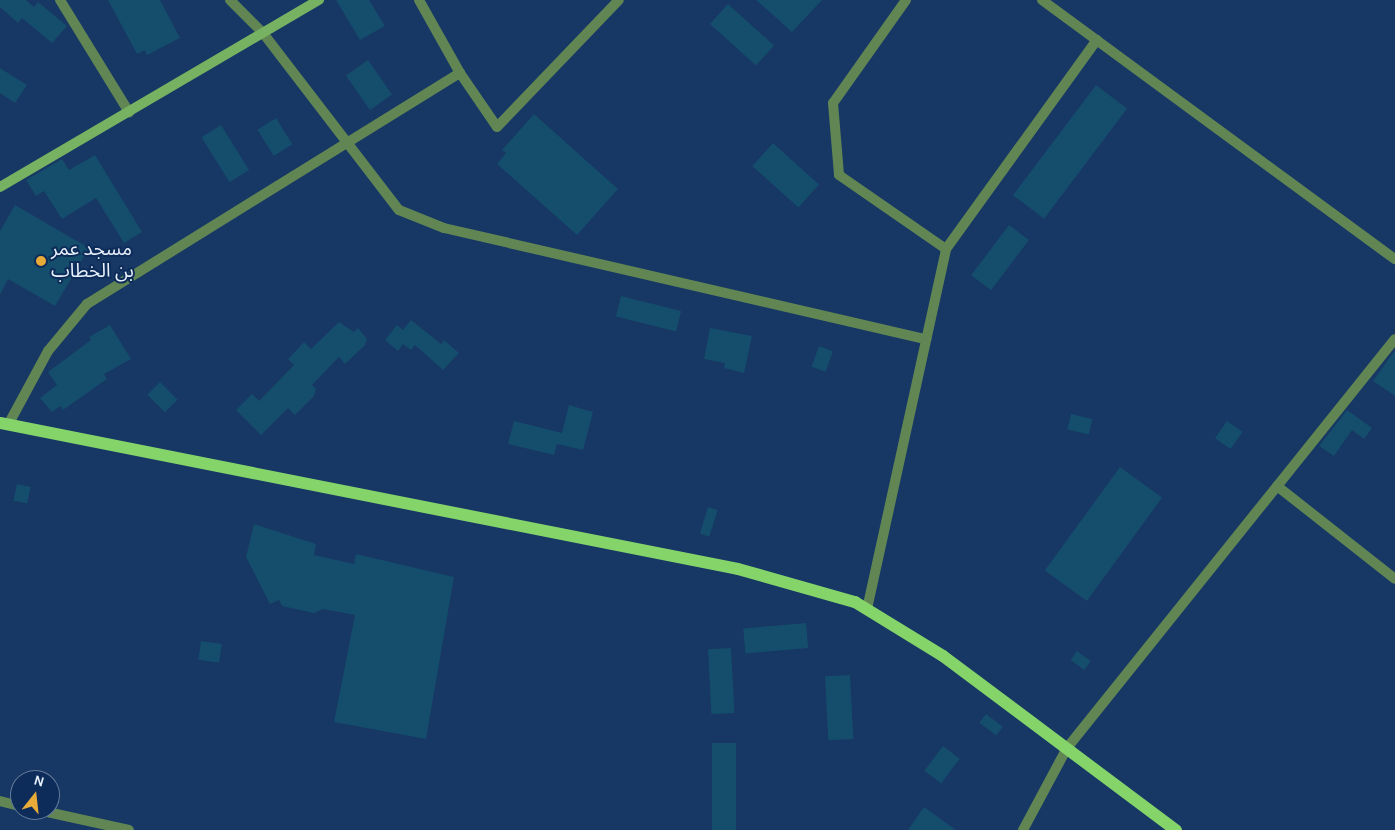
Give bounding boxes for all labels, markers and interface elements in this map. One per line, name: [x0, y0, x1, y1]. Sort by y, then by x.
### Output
place label: مسجد عمر بن الخطاب: [51, 239, 134, 283]
marker: مسجد عمر بن الخطاب: [35, 255, 47, 267]
north arrow: [10, 770, 60, 820]
text: N: [32, 772, 46, 791]

